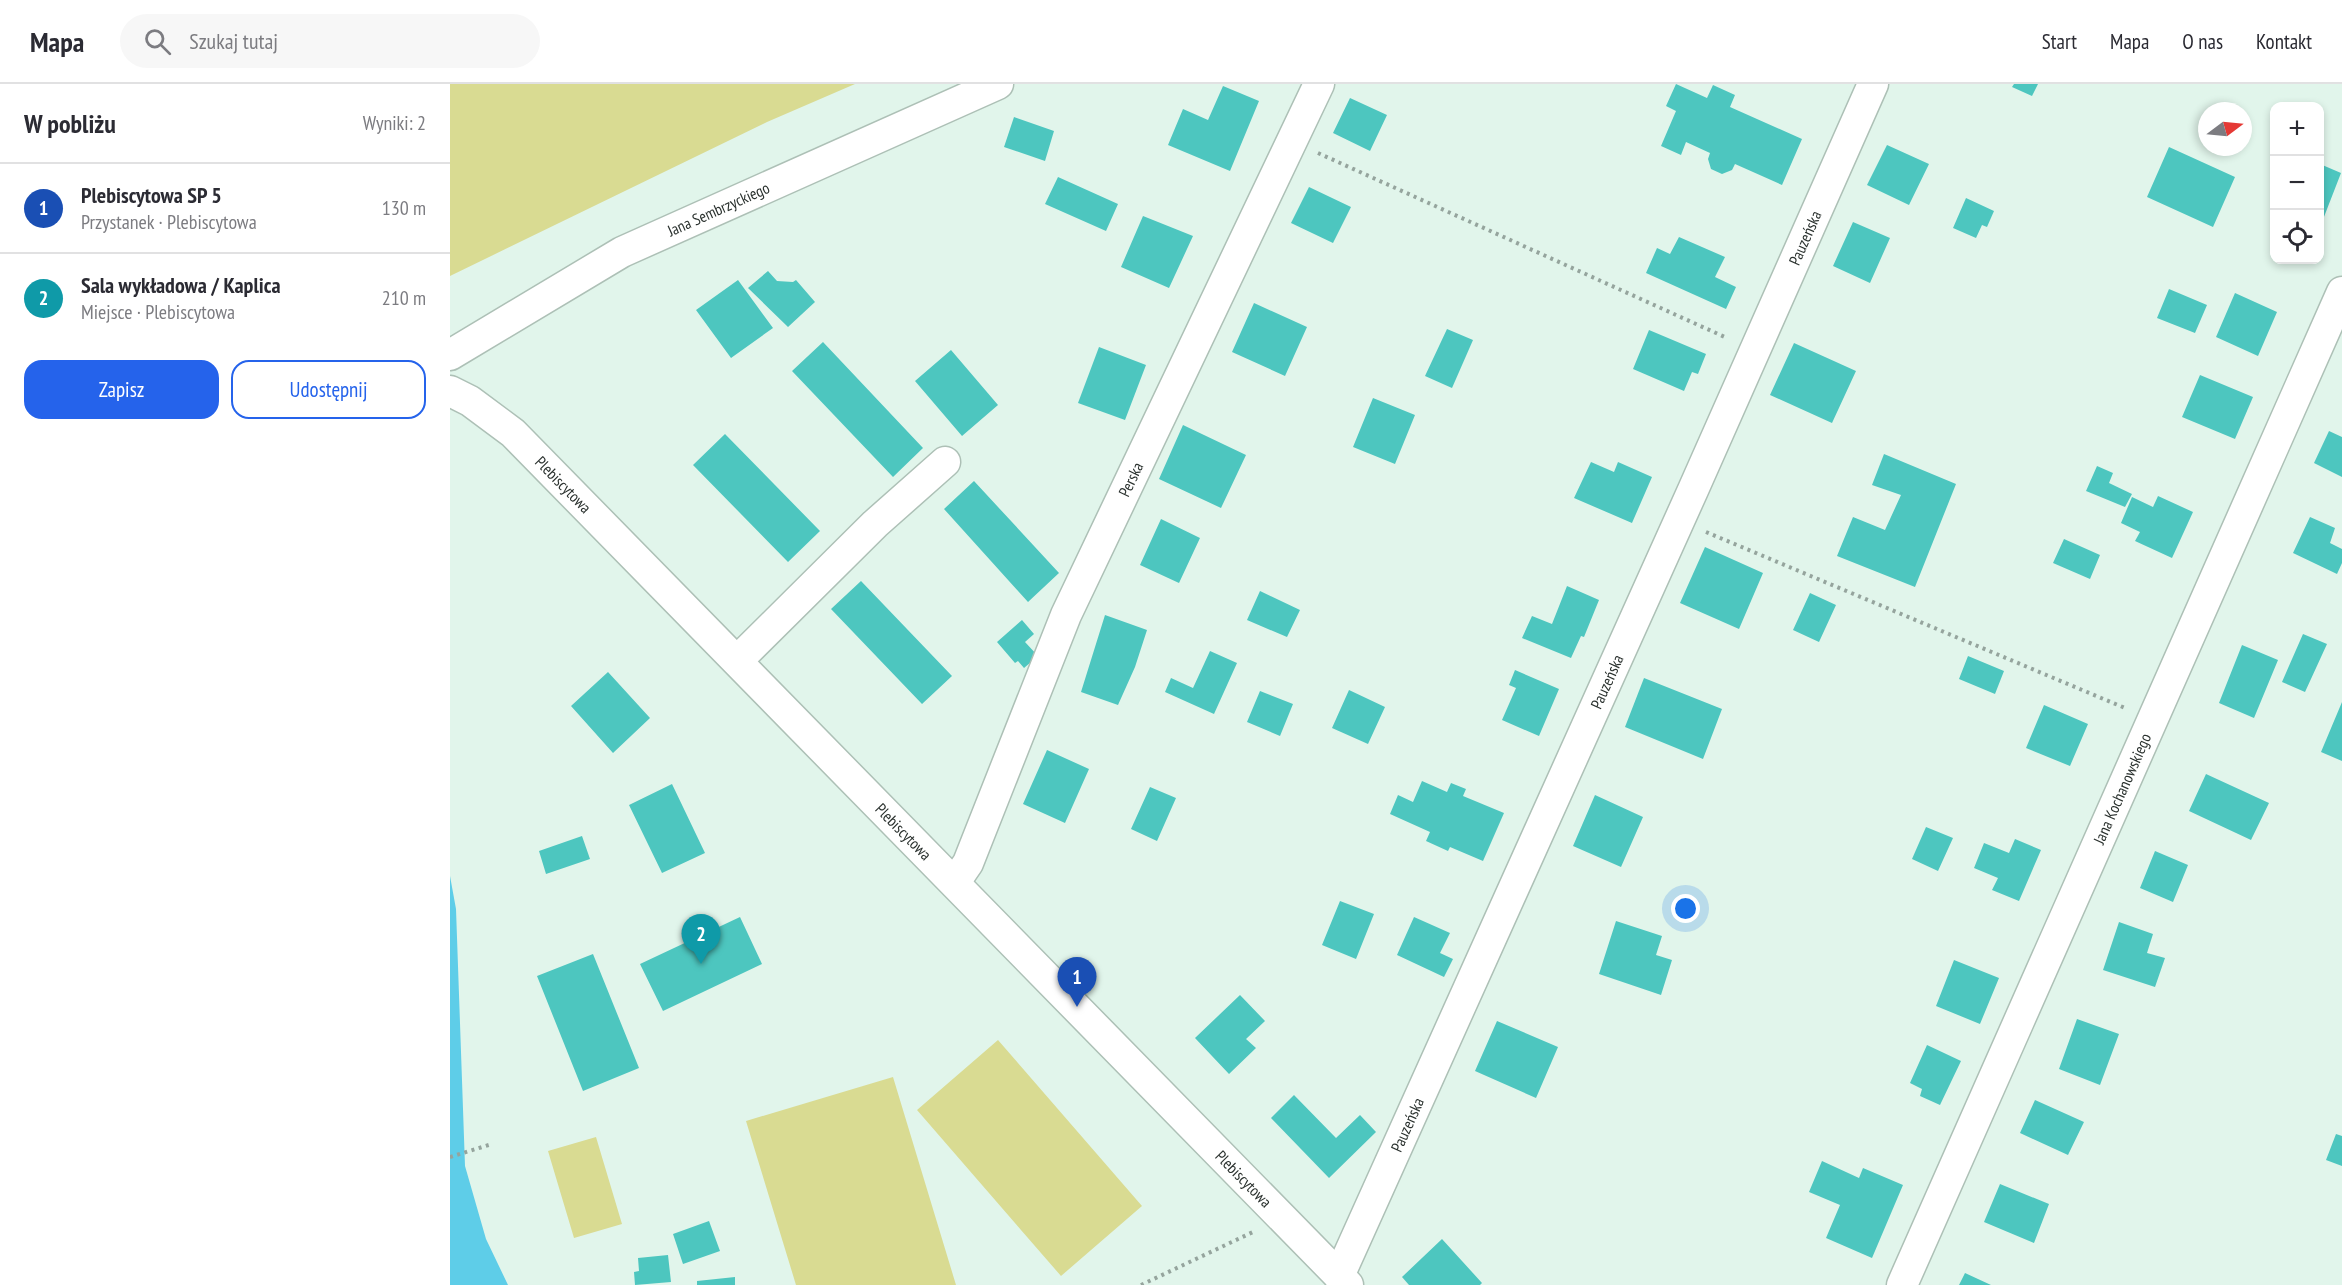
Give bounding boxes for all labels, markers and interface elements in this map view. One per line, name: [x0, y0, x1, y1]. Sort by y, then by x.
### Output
search box: [120, 14, 540, 68]
text: Mapa: [30, 23, 84, 60]
icon: search: [141, 25, 174, 58]
text: Szukaj tutaj: [189, 27, 278, 55]
text: Start: [2042, 28, 2077, 55]
text: Mapa: [2110, 28, 2149, 55]
text: O nas: [2182, 28, 2223, 55]
text: Kontakt: [2256, 28, 2312, 55]
north arrow: [2198, 102, 2252, 156]
map controls: [2270, 102, 2324, 264]
button: +: [2270, 102, 2324, 156]
text: W pobliżu: [24, 107, 116, 140]
text: Wyniki: 2: [363, 110, 426, 136]
button: −: [2270, 156, 2324, 210]
street label: Jana Sembrzyckiego: [663, 177, 773, 241]
text: Plebiscytowa SP 5: [81, 181, 222, 209]
text: 1: [39, 195, 48, 221]
text: 130 m: [382, 195, 426, 221]
street label: Pauzeńska: [1784, 207, 1826, 268]
text: Przystanek · Plebiscytowa: [81, 209, 257, 235]
button: locate: [2270, 210, 2324, 264]
text: Sala wykładowa / Kaplica: [81, 271, 281, 299]
text: 2: [39, 285, 48, 311]
text: 210 m: [382, 285, 426, 311]
text: Miejsce · Plebiscytowa: [81, 299, 235, 325]
button: Zapisz: [24, 360, 219, 419]
button: Udostępnij: [231, 360, 426, 419]
street label: Plebiscytowa: [531, 452, 596, 517]
street label: Perska: [1114, 459, 1147, 500]
street label: Pauzeńska: [1586, 651, 1628, 712]
street label: Jana Kochanowskiego: [2088, 730, 2155, 848]
street label: Plebiscytowa: [871, 799, 936, 864]
your location: [1671, 894, 1700, 923]
pin: 2: [682, 914, 720, 964]
pin: 1: [1058, 958, 1096, 1007]
street label: Pauzeńska: [1386, 1094, 1428, 1155]
street label: Plebiscytowa: [1211, 1146, 1276, 1211]

